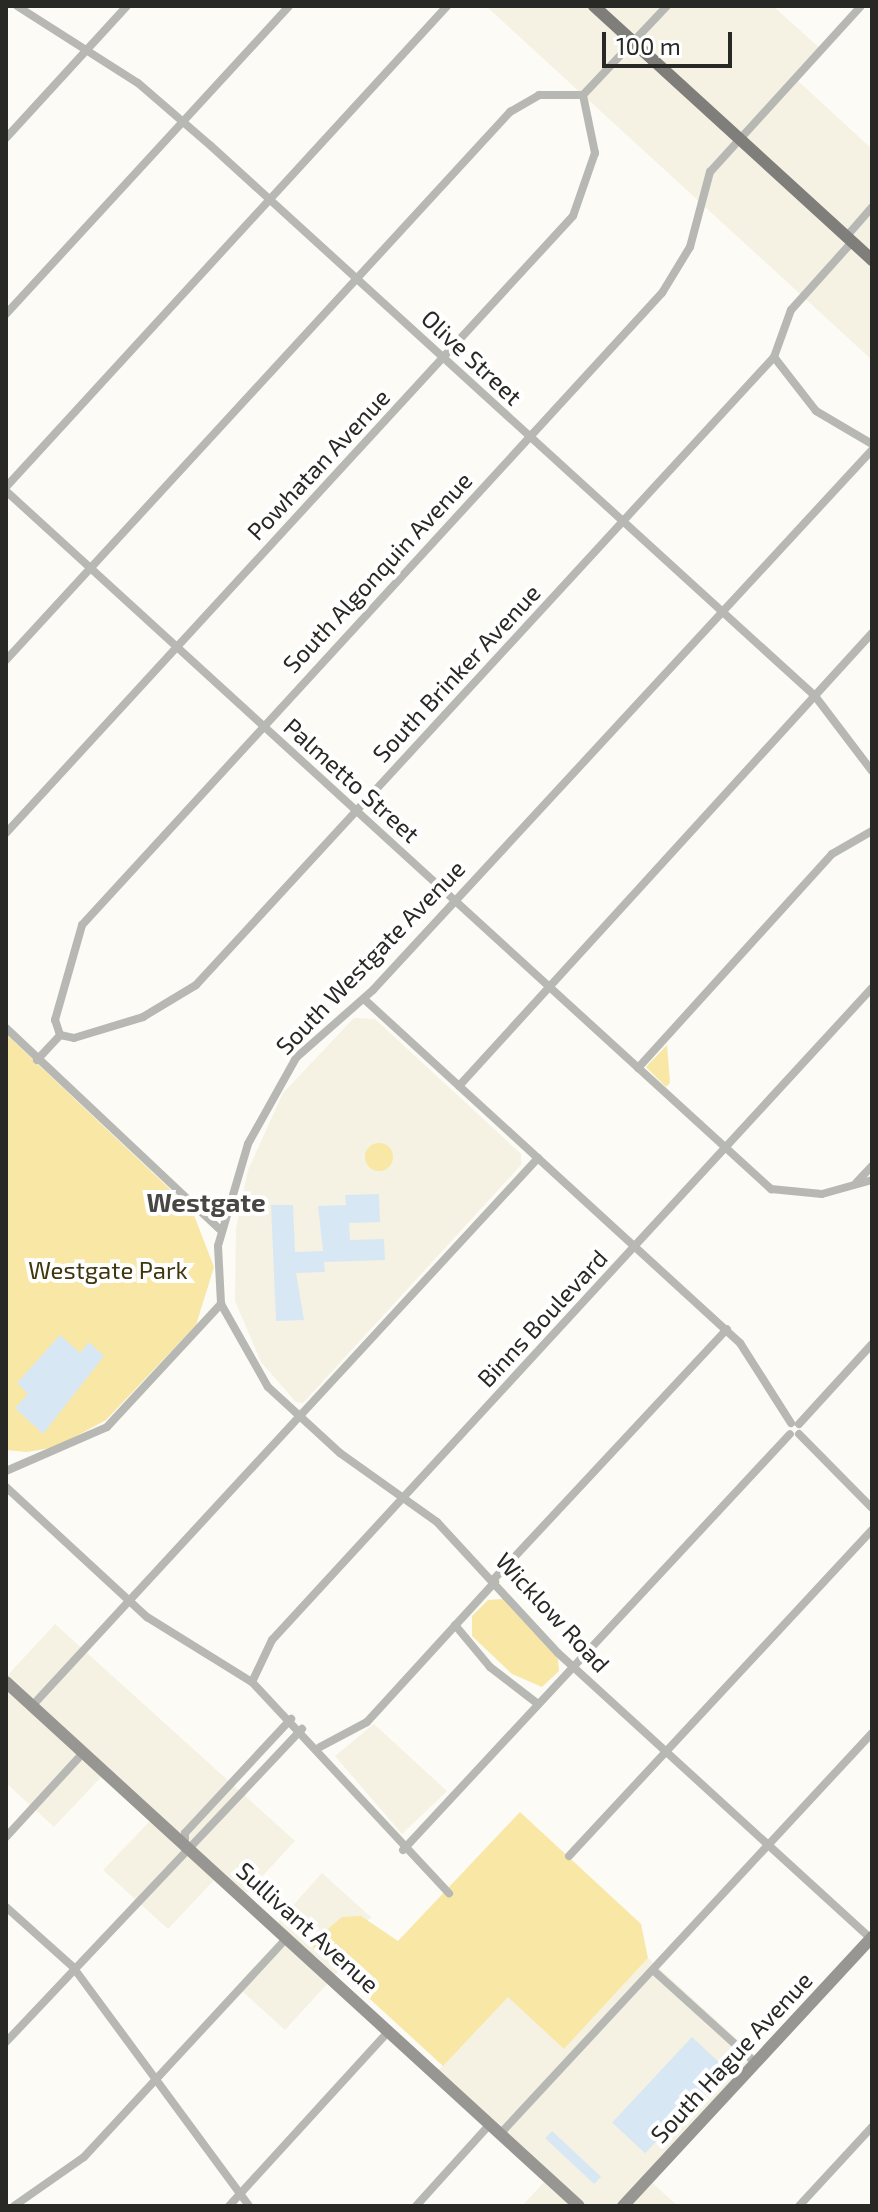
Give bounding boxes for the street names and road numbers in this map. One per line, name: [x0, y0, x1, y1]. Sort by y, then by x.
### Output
street label: Olive Street: [416, 303, 528, 411]
street label: Powhatan Avenue: [240, 382, 396, 546]
street label: South Algonquin Avenue: [276, 465, 478, 679]
street label: South Brinker Avenue: [366, 578, 546, 768]
street label: Palmetto Street: [278, 712, 426, 848]
street label: South Westgate Avenue: [269, 853, 471, 1061]
street label: Binns Boulevard: [471, 1243, 613, 1393]
street label: Wicklow Road: [490, 1546, 616, 1678]
street label: Sullivant Avenue: [231, 1855, 385, 1999]
street label: South Hague Avenue: [644, 1965, 818, 2149]

